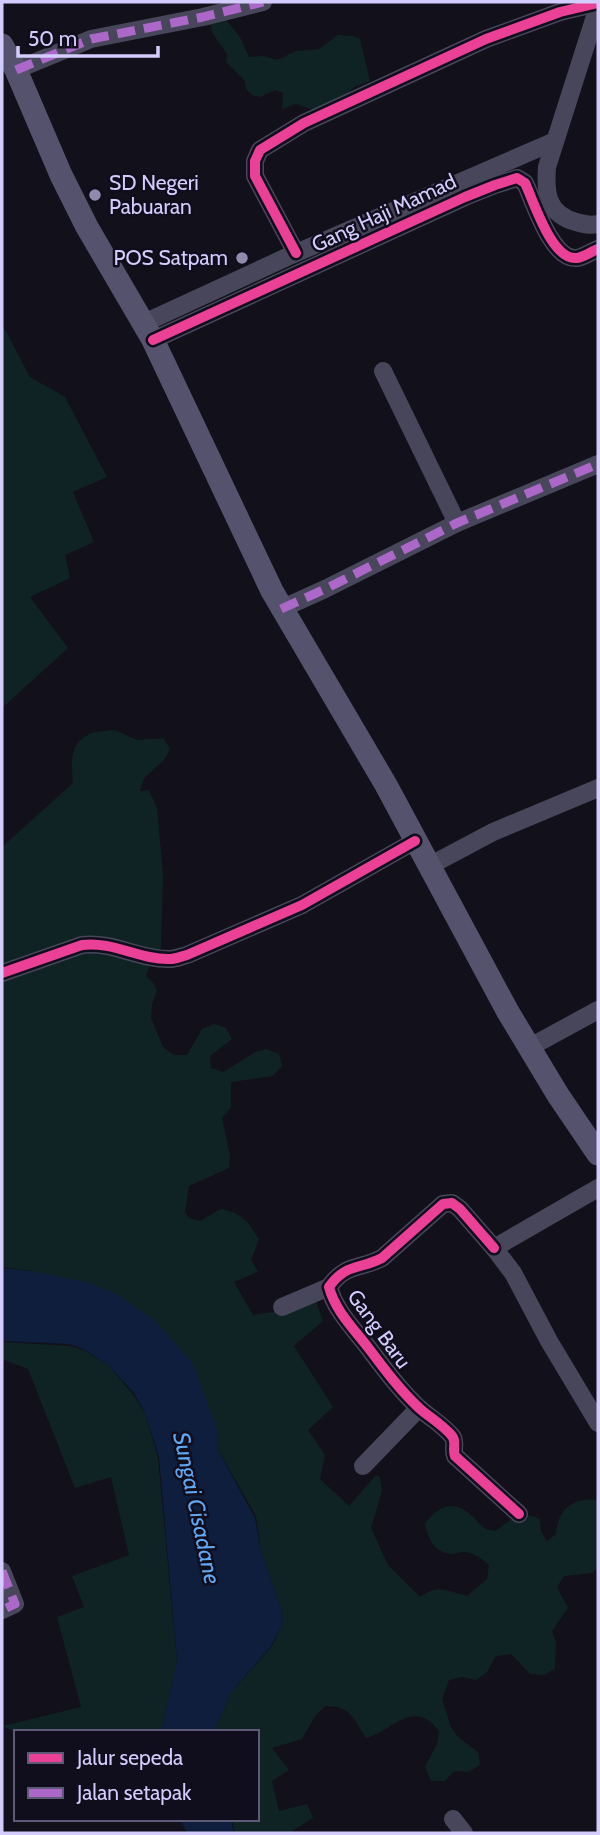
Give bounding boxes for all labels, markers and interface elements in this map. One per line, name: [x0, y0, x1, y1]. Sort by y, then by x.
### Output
scale bar: [18, 14, 158, 58]
text: 50 m: [28, 26, 77, 51]
street label: Gang Haji Mamad: [308, 168, 460, 258]
place label: SD Negeri Pabuaran: [109, 170, 199, 219]
marker: SD Negeri Pabuaran: [87, 187, 103, 203]
place label: POS Satpam: [113, 245, 228, 270]
marker: POS Satpam: [234, 250, 250, 266]
street label: Gang Baru: [342, 1284, 416, 1373]
water label: Sungai Cisadane: [167, 1430, 227, 1586]
legend: [14, 1730, 259, 1821]
text: Jalur sepeda: [76, 1745, 183, 1770]
text: Jalan setapak: [76, 1780, 192, 1805]

